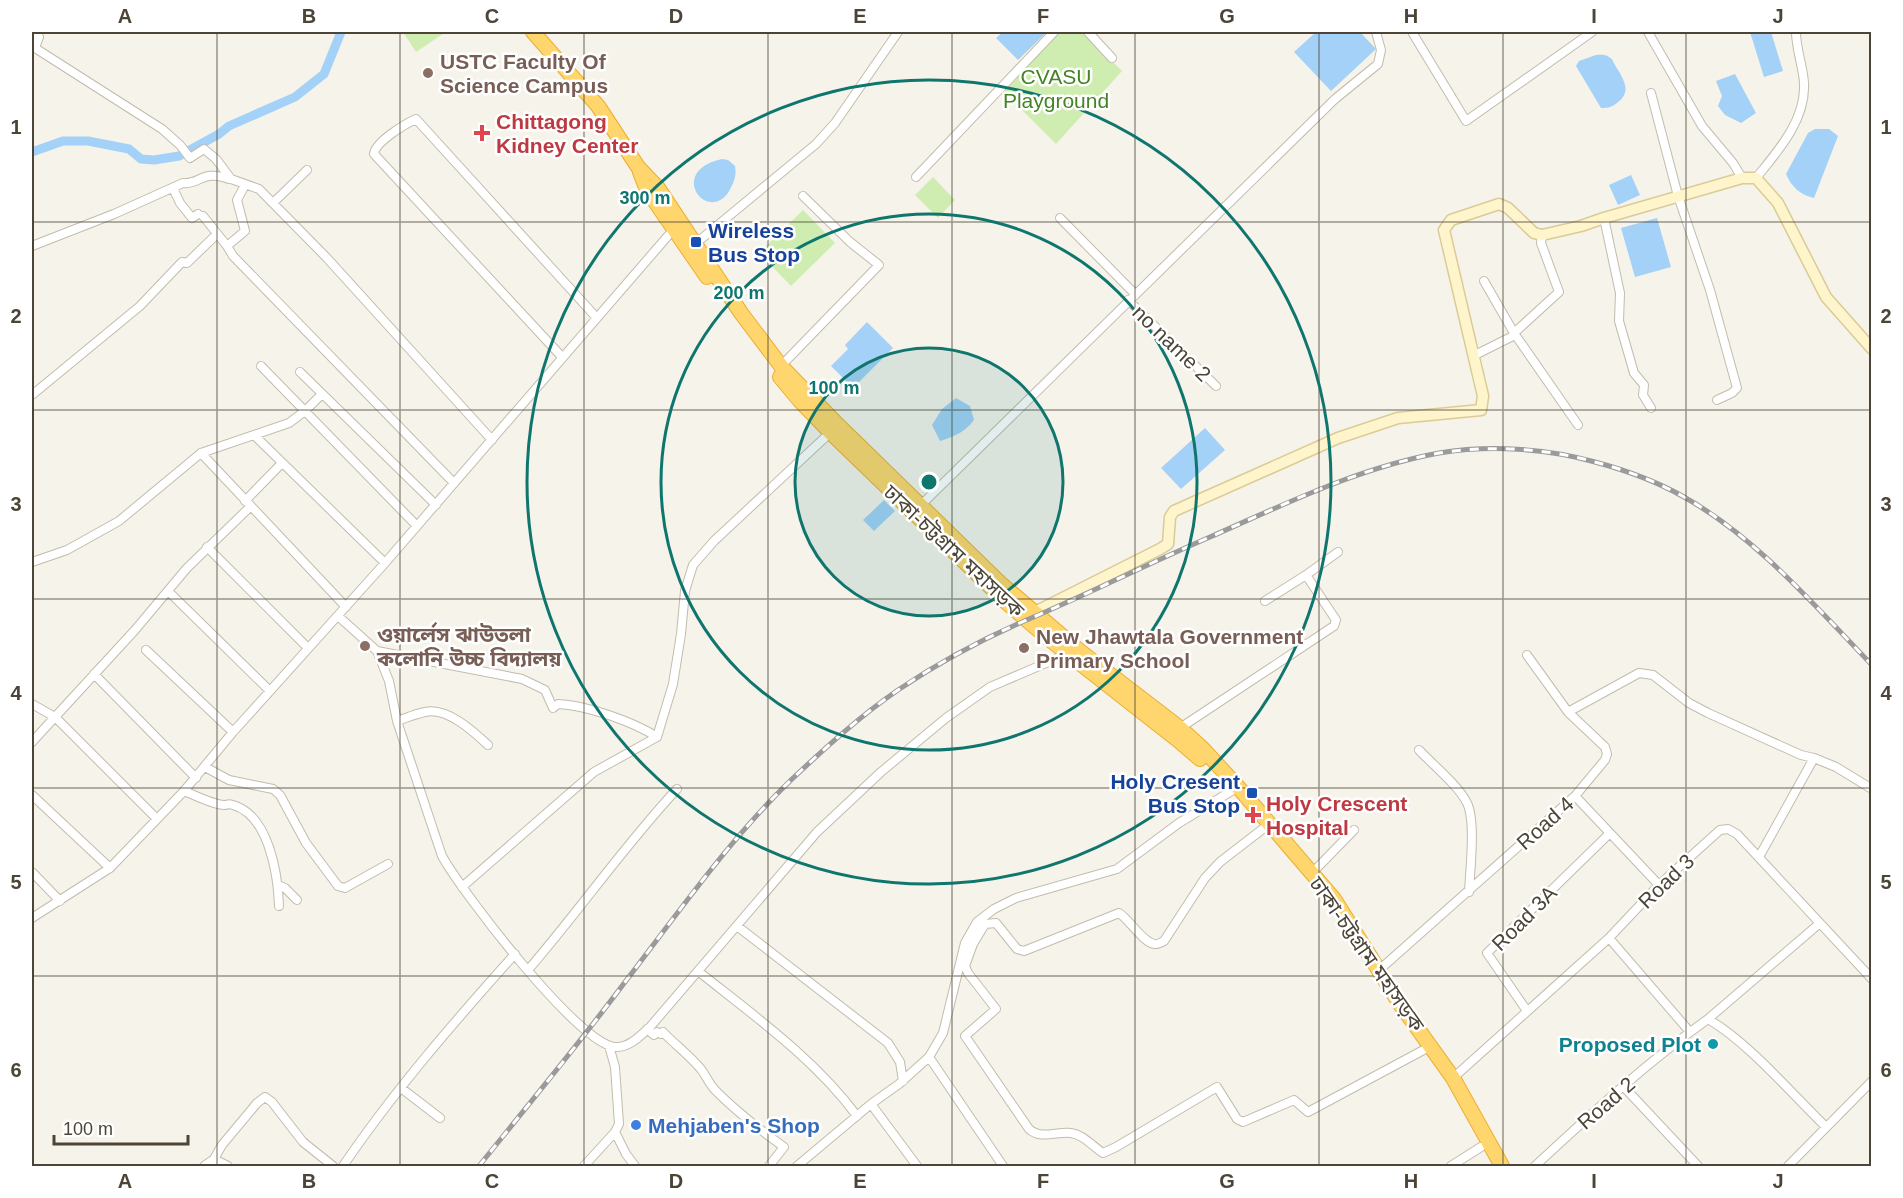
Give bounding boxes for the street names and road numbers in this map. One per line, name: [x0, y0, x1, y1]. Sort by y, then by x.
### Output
street label: no name 2: [1128, 300, 1216, 386]
street label: ঢাকা-চট্টগ্রাম মহাসড়ক: [878, 479, 1030, 623]
street label: Road 4: [1512, 792, 1578, 854]
street label: Road 3: [1634, 849, 1698, 913]
street label: ঢাকা-চট্টগ্রাম মহাসড়ক: [1304, 872, 1430, 1036]
street label: Road 3A: [1487, 881, 1561, 955]
street label: Road 2: [1573, 1072, 1639, 1134]

